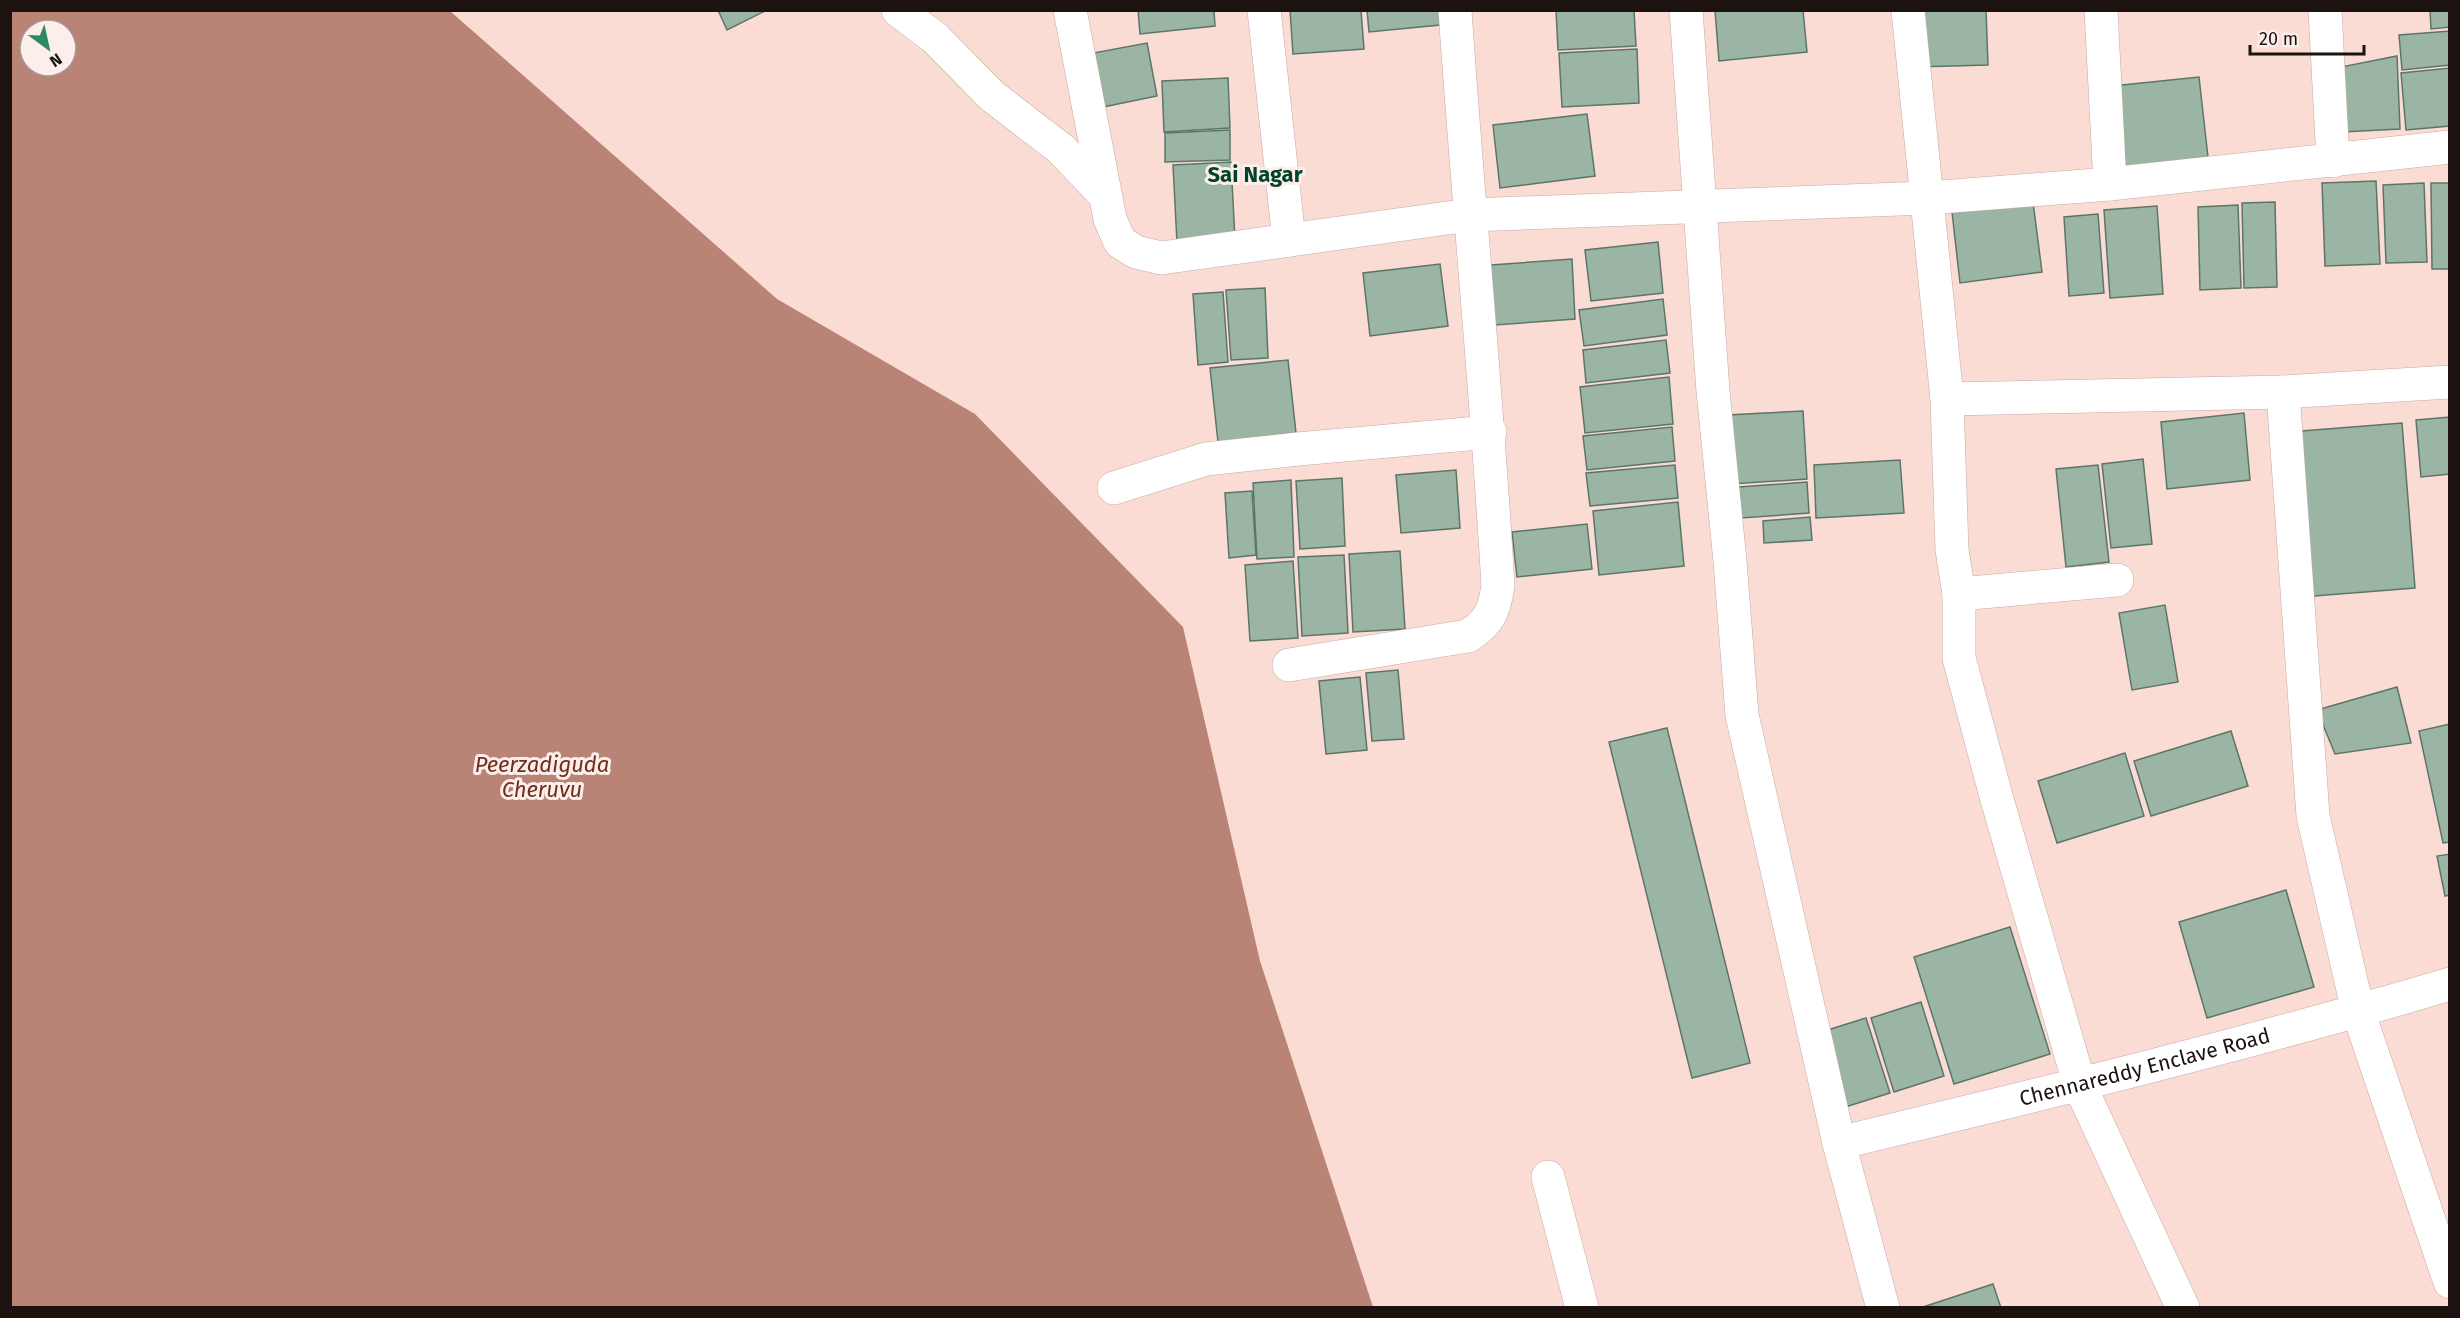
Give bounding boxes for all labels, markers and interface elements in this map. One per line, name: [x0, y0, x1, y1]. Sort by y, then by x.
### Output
north arrow: [18, 18, 78, 78]
scale bar: [2250, 18, 2364, 56]
text: 20 m: [2259, 28, 2298, 50]
text: N: [46, 49, 66, 71]
district label: Sai Nagar: [1208, 161, 1303, 188]
water label: Peerzadiguda Cheruvu: [475, 751, 609, 803]
street label: Chennareddy Enclave Road: [2017, 1022, 2273, 1112]

